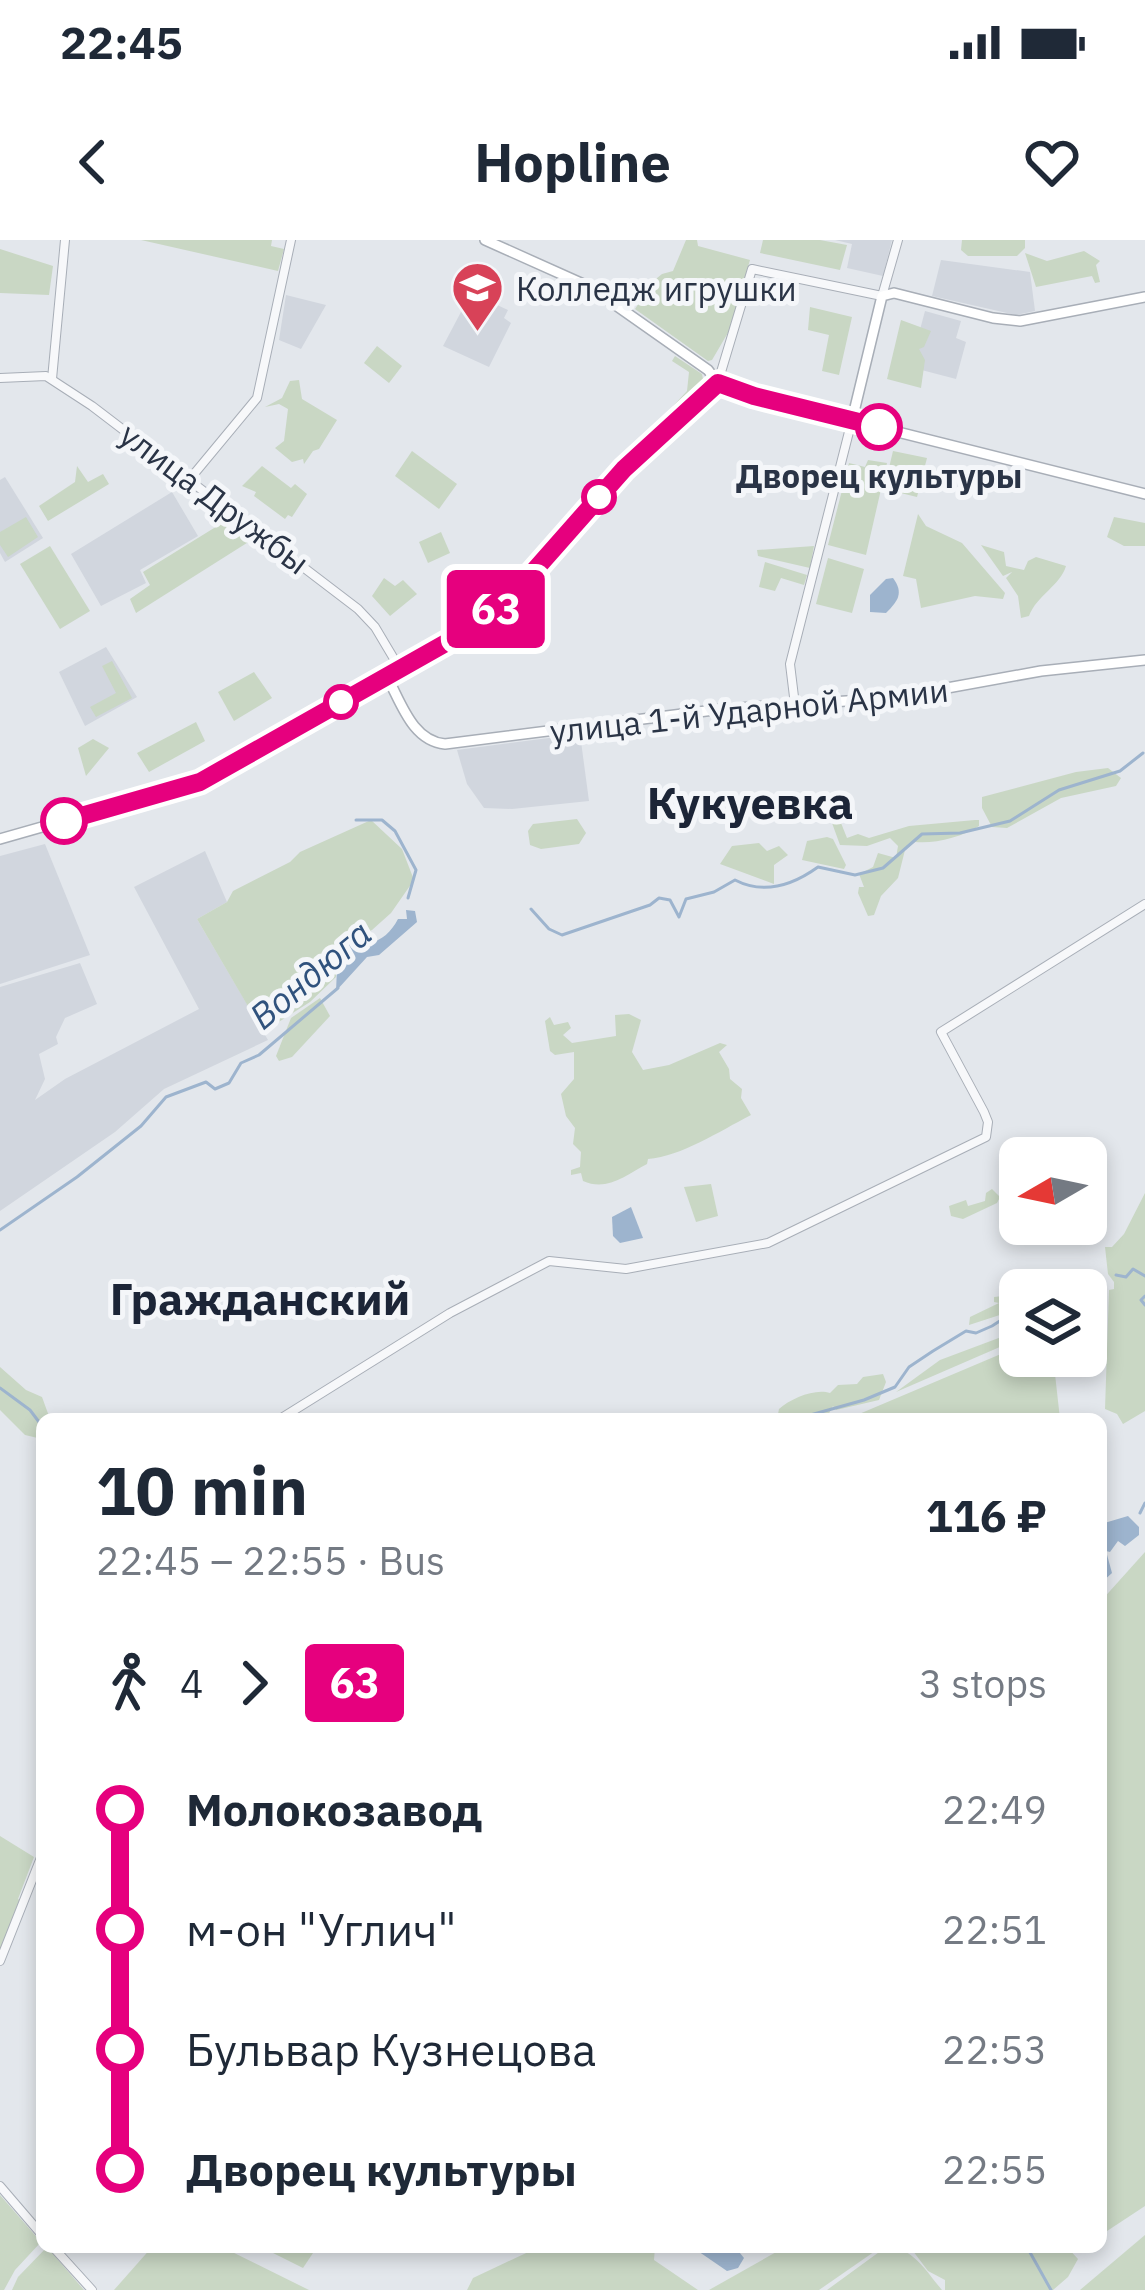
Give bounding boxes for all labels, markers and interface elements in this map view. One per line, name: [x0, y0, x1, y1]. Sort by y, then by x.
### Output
text: 22:45: [60, 13, 183, 71]
text: Hopline: [474, 127, 671, 197]
icon: back: [60, 129, 126, 195]
icon: heart: [1019, 129, 1085, 195]
school or university icon: Колледж игрушки: [449, 260, 505, 334]
place label: Колледж игрушки: [516, 267, 797, 310]
marker: Дворец культуры: [857, 405, 901, 449]
street label: улица Дружбы: [112, 413, 318, 583]
place label: Дворец культуры: [736, 454, 1022, 497]
unlabelled marker: [583, 481, 615, 513]
line badge: 63: [442, 570, 550, 648]
text: 63: [471, 581, 521, 636]
street label: улица 1-й Ударной Армии: [548, 668, 950, 752]
unlabelled marker: [325, 686, 357, 718]
district label: Кукуевка: [647, 773, 853, 831]
unlabelled marker: [42, 799, 86, 843]
water label: Вондюга: [239, 909, 381, 1039]
north arrow: [999, 1137, 1107, 1245]
map controls: [999, 1137, 1107, 1377]
district label: Гражданский: [110, 1269, 410, 1327]
button: layers: [999, 1269, 1107, 1377]
text: 10 min: [96, 1447, 308, 1533]
text: 116 ₽: [926, 1486, 1047, 1544]
text: 22:45 – 22:55 · Bus: [96, 1535, 445, 1586]
icon: walk: [96, 1650, 162, 1716]
icon: forward: [221, 1650, 287, 1716]
text: 63: [329, 1655, 380, 1710]
text: 4: [180, 1658, 203, 1709]
text: 3 stops: [919, 1658, 1047, 1709]
text: Молокозавод: [186, 1780, 482, 1838]
text: 22:49: [942, 1784, 1047, 1835]
text: м-он "Углич": [186, 1900, 456, 1958]
text: 22:51: [942, 1904, 1047, 1955]
text: Бульвар Кузнецова: [186, 2020, 596, 2078]
text: 22:53: [942, 2024, 1047, 2075]
text: Дворец культуры: [186, 2140, 577, 2198]
text: 22:55: [942, 2144, 1047, 2195]

